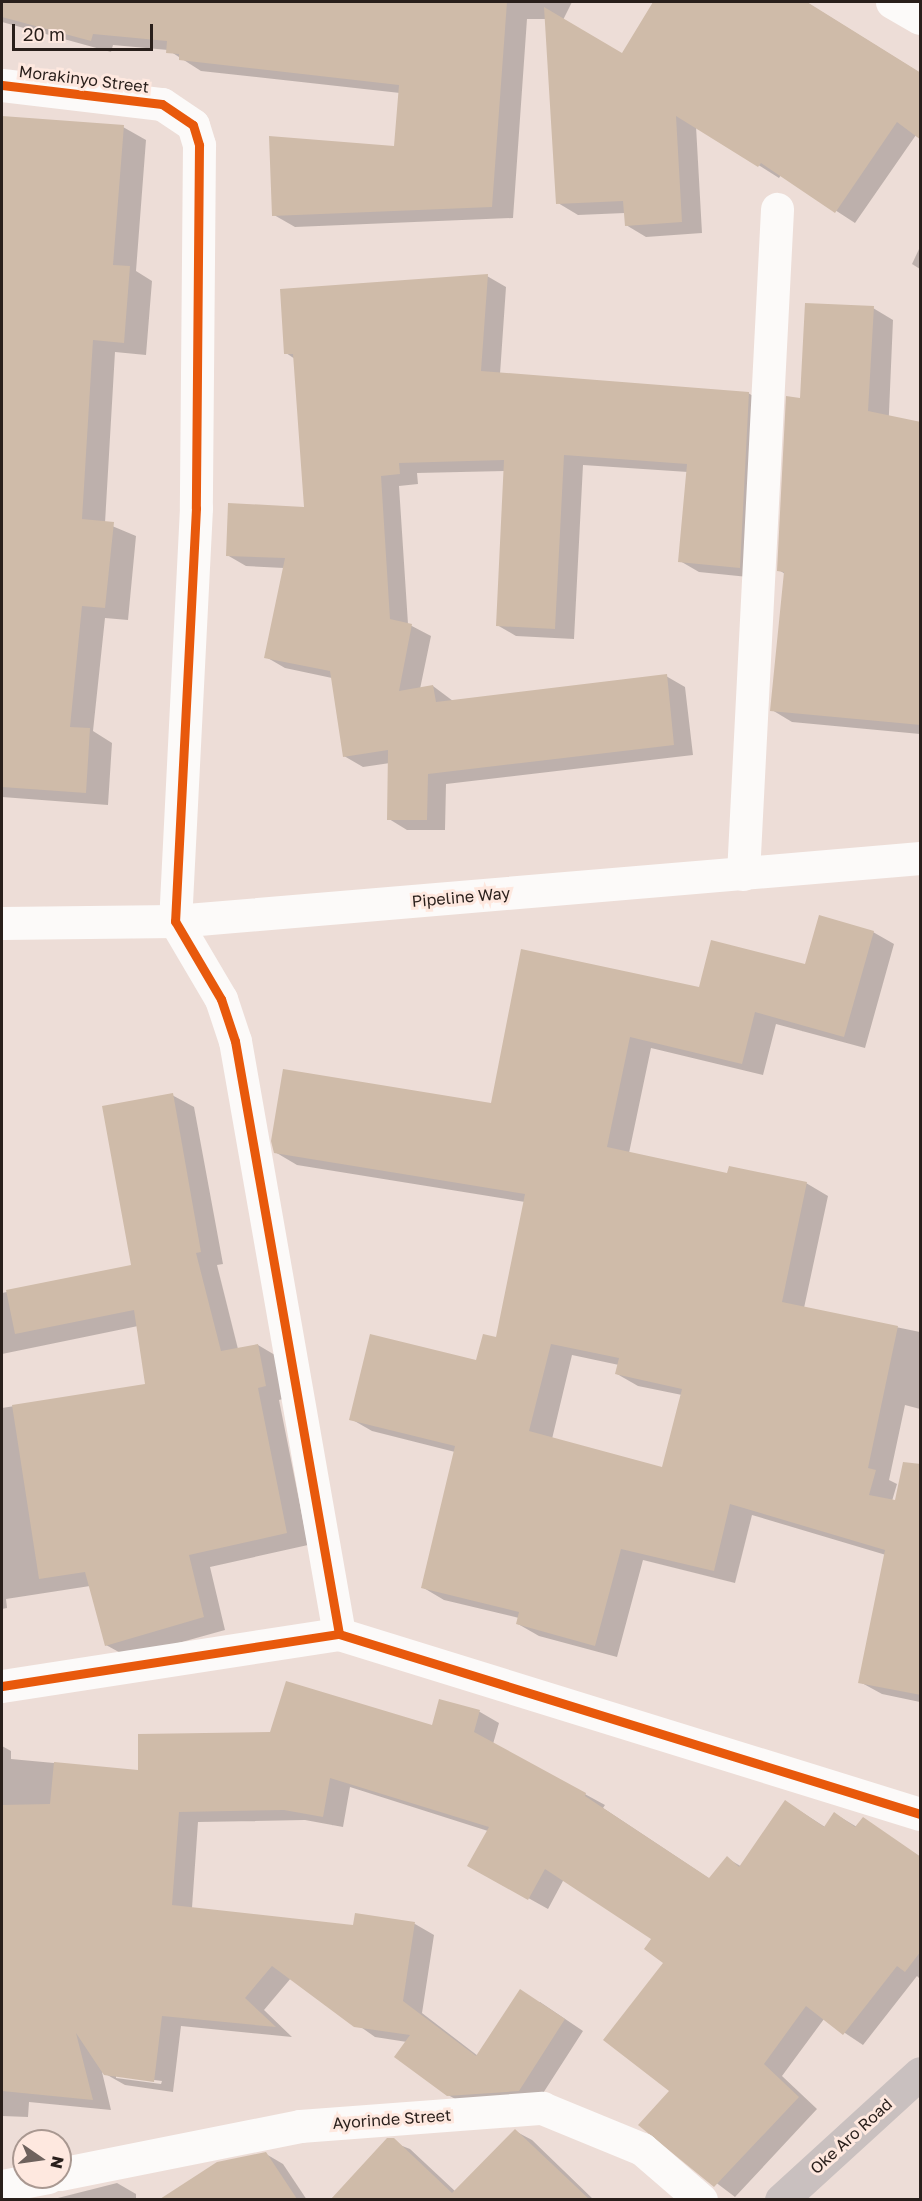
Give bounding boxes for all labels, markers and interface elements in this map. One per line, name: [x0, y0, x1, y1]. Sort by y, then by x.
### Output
scale bar: [15, 12, 156, 50]
text: 20 m: [23, 23, 65, 45]
street label: Morakinyo Street: [18, 61, 150, 97]
street label: Pipeline Way: [411, 883, 511, 911]
street label: Oke Aro Road: [806, 2094, 896, 2178]
street label: Ayorinde Street: [332, 2105, 452, 2133]
north arrow: [12, 2129, 72, 2189]
text: N: [46, 2154, 69, 2171]

